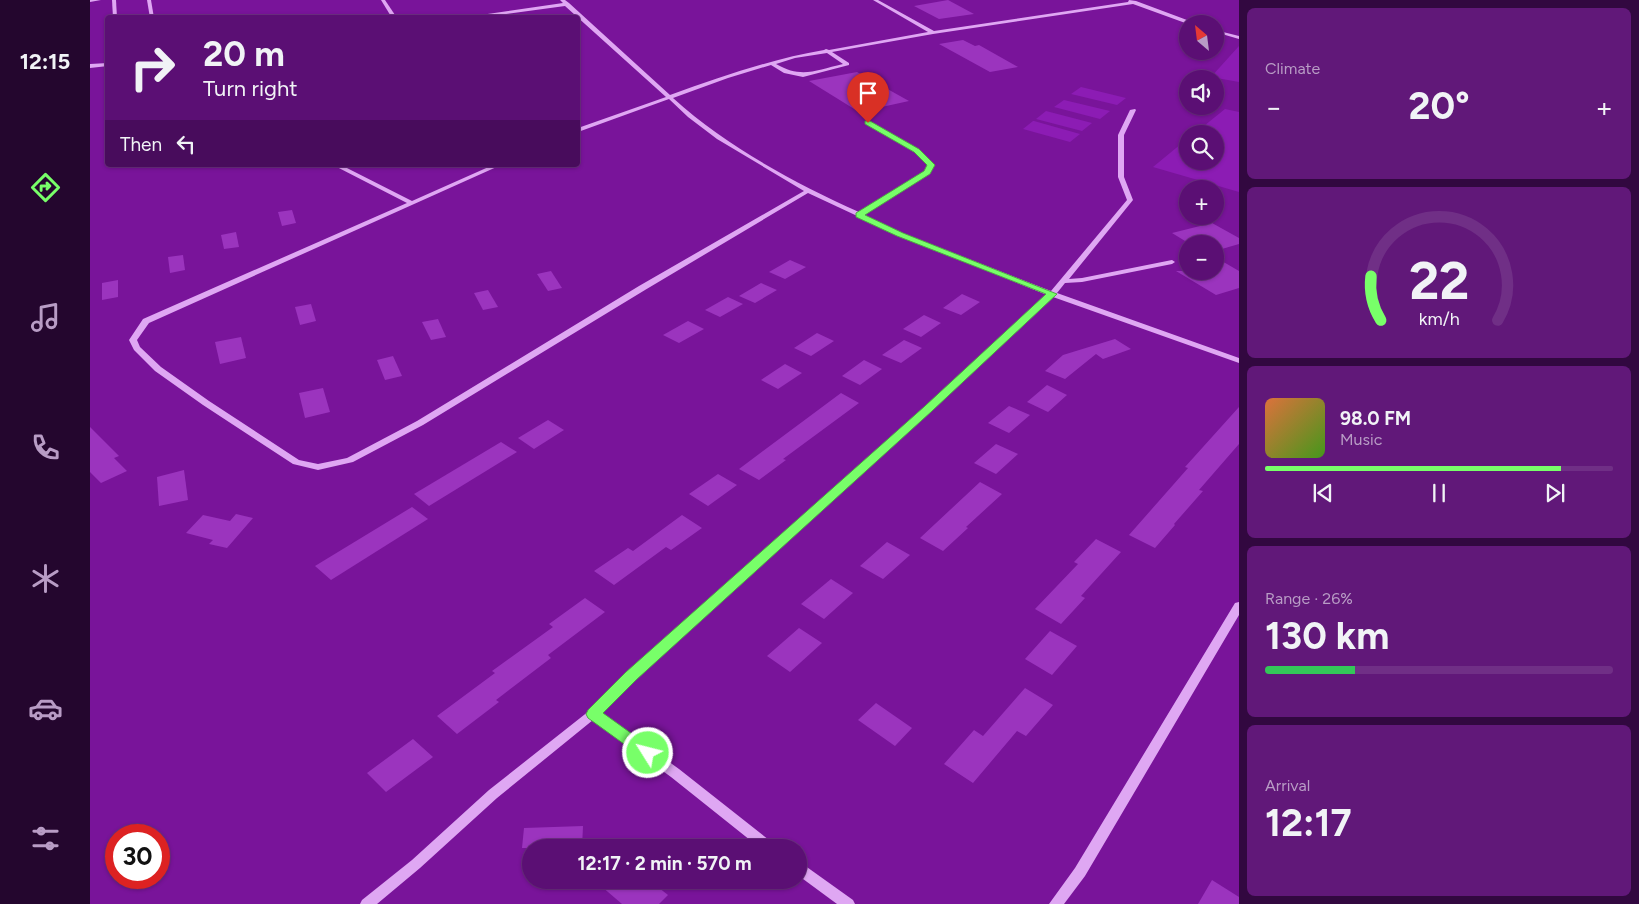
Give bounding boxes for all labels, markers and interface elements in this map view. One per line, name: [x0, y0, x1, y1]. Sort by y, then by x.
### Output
north arrow: [1179, 15, 1224, 60]
map controls: [1179, 15, 1224, 280]
text: 20 m: [203, 33, 285, 75]
icon: right: [120, 35, 185, 100]
text: 12:15: [20, 48, 70, 75]
text: Climate: [1265, 59, 1320, 78]
button: sound: [1179, 70, 1224, 115]
pin: [847, 72, 889, 123]
text: Turn right: [203, 75, 298, 102]
icon: arrive: [854, 79, 882, 107]
text: 20°: [1409, 83, 1470, 129]
text: −: [1265, 90, 1282, 124]
text: +: [1596, 90, 1613, 124]
button: search: [1179, 125, 1224, 170]
icon: left: [172, 130, 200, 158]
text: Then: [120, 133, 162, 156]
icon: directions: [28, 170, 63, 205]
button: +: [1179, 180, 1224, 225]
button: −: [1179, 235, 1224, 280]
text: 22: [1409, 250, 1469, 312]
icon: music: [28, 300, 63, 335]
text: km/h: [1419, 308, 1459, 329]
text: 98.0 FM: [1340, 407, 1411, 430]
icon: phone: [28, 430, 63, 465]
text: Music: [1340, 430, 1382, 449]
icon: previous: [1309, 479, 1337, 507]
icon: pause: [1425, 479, 1453, 507]
icon: next: [1541, 479, 1569, 507]
icon: climate: [28, 561, 63, 596]
text: Range · 26%: [1265, 589, 1353, 608]
text: 130 km: [1265, 613, 1389, 659]
icon: car: [28, 691, 63, 726]
position arrow: [621, 726, 673, 778]
text: Arrival: [1265, 776, 1310, 795]
text: 12:17: [1265, 800, 1352, 846]
icon: filters: [28, 821, 63, 856]
speed limit sign: 30: [105, 824, 170, 889]
text: 12:17 · 2 min · 570 m: [577, 852, 752, 875]

